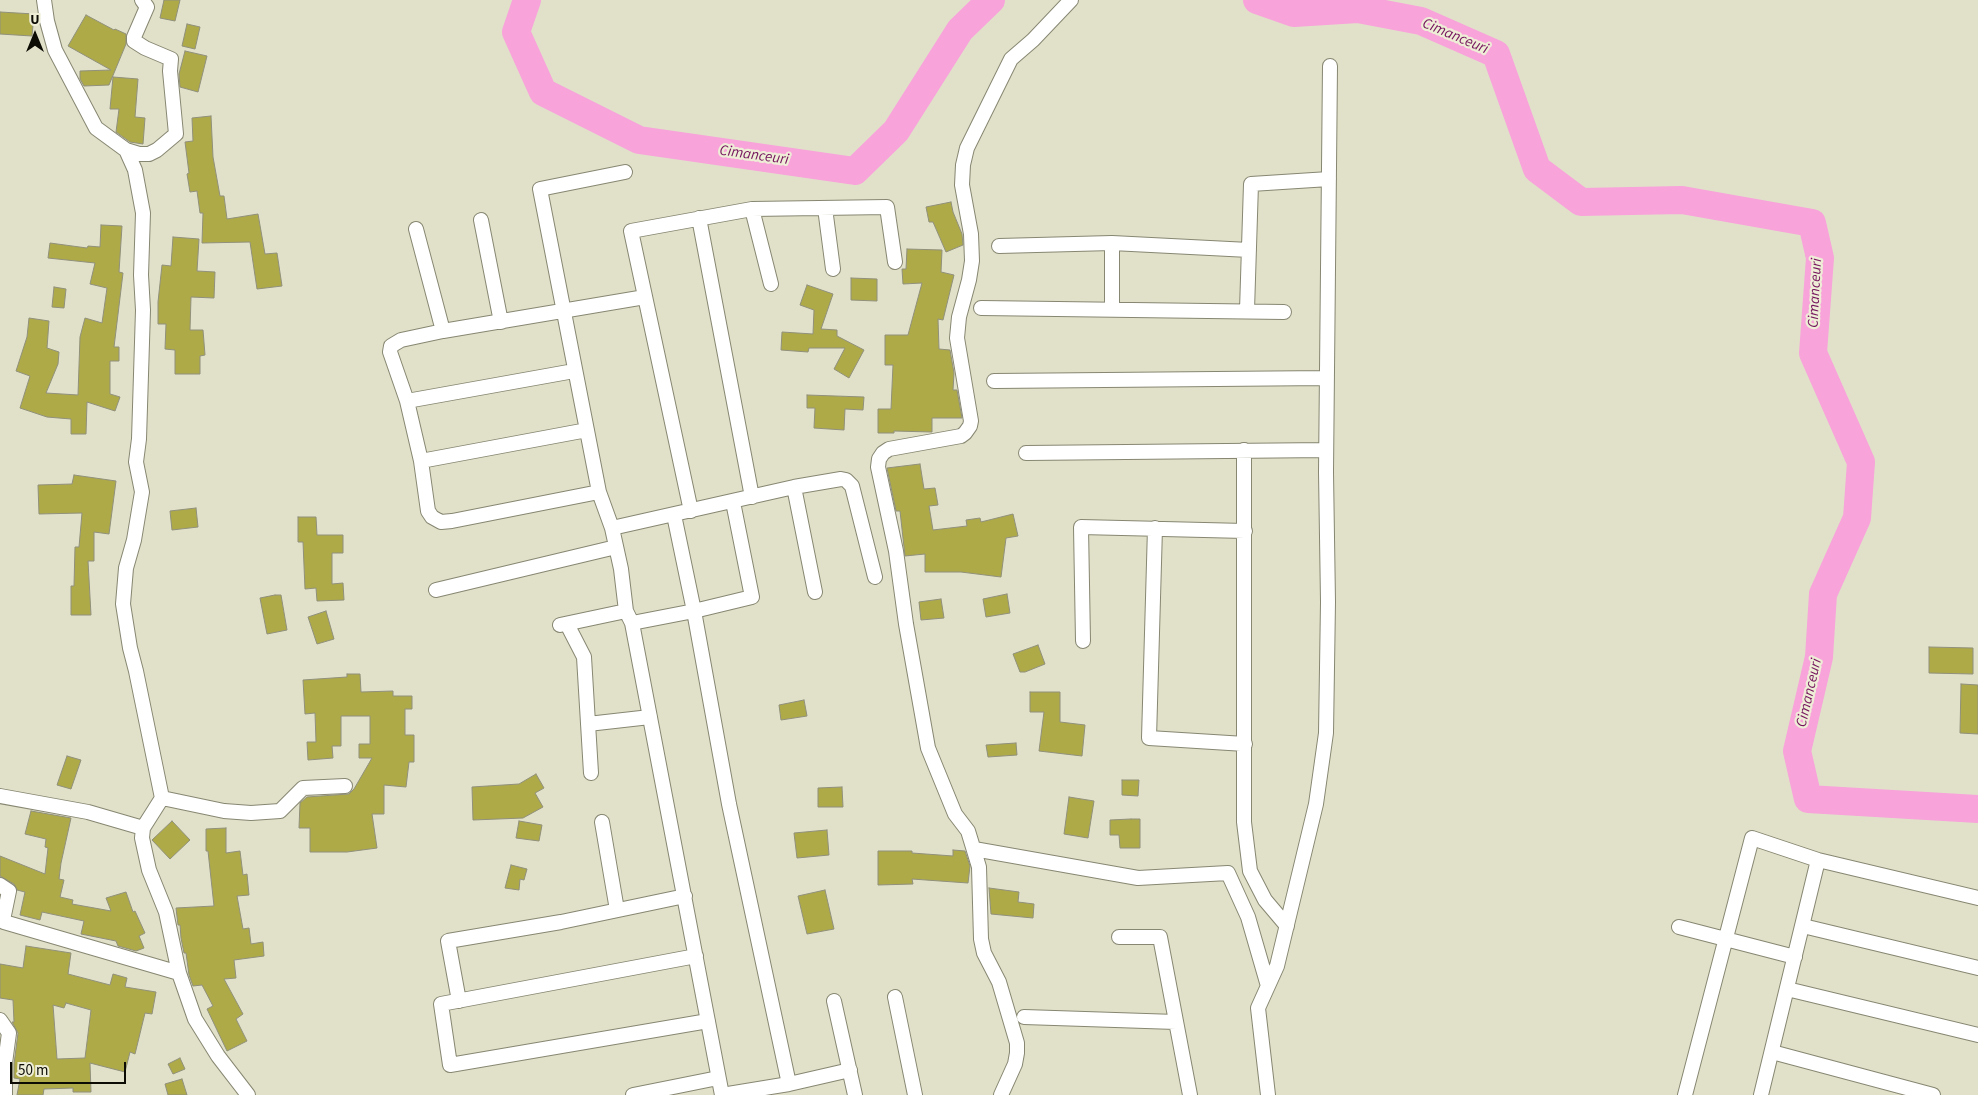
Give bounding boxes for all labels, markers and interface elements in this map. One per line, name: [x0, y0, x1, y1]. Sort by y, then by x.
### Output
north arrow: [10, 10, 60, 60]
text: U: [30, 10, 40, 30]
water label: Cimanceuri: [1419, 15, 1491, 59]
water label: Cimanceuri: [718, 142, 790, 170]
water label: Cimanceuri: [1805, 258, 1827, 328]
water label: Cimanceuri: [1793, 657, 1827, 729]
scale bar: [12, 1052, 129, 1084]
text: 50 m: [18, 1060, 48, 1081]

